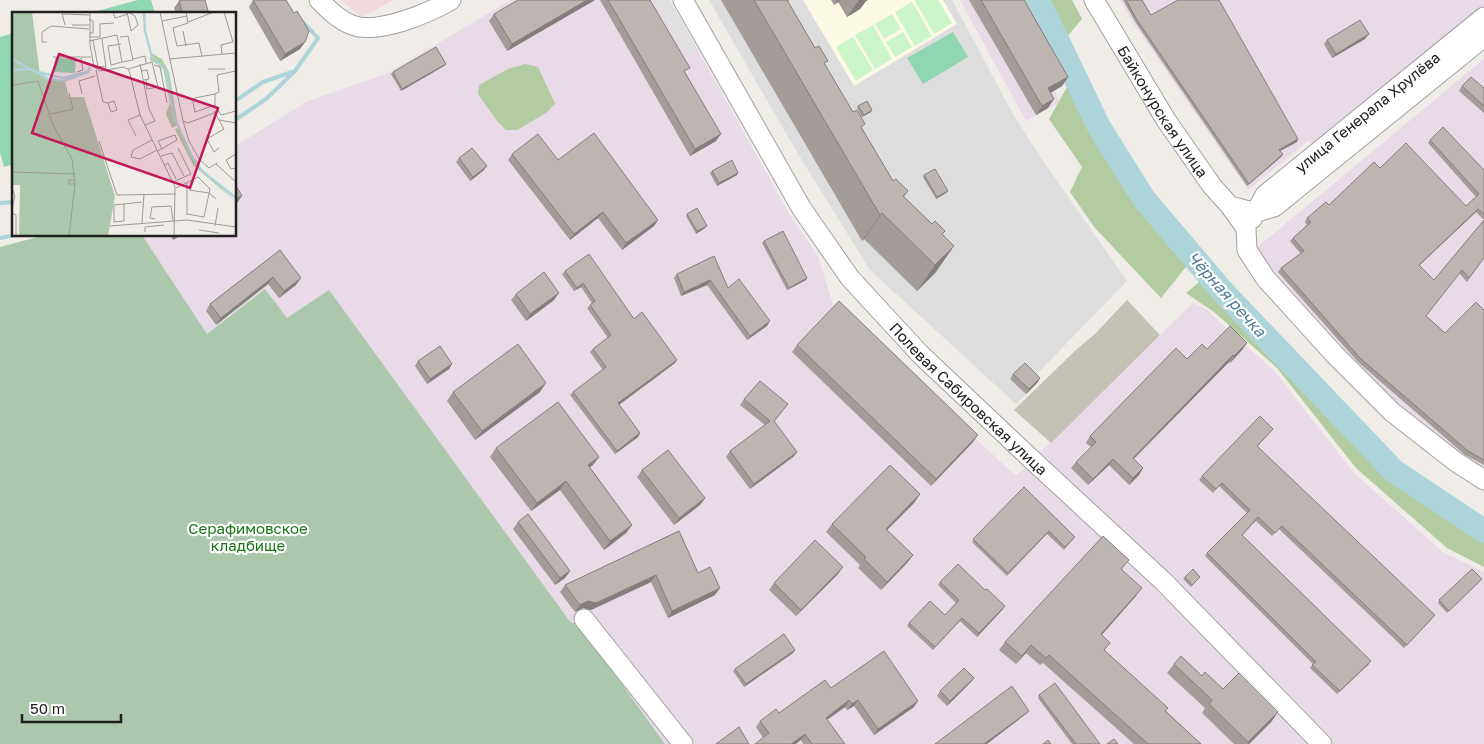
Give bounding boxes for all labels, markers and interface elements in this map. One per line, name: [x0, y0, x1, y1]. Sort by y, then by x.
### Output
inset map: [12, 12, 236, 236]
street label: Байконурская улица: [1114, 42, 1212, 181]
street label: улица Генерала Хрулёва: [1291, 48, 1443, 176]
water label: Чёрная речка: [1183, 247, 1271, 341]
street label: Полевая Сабировская улица: [886, 319, 1051, 479]
park label: Серафимовское кладбище: [188, 519, 308, 554]
scale bar: [22, 692, 121, 724]
text: 50 m: [30, 699, 65, 717]

